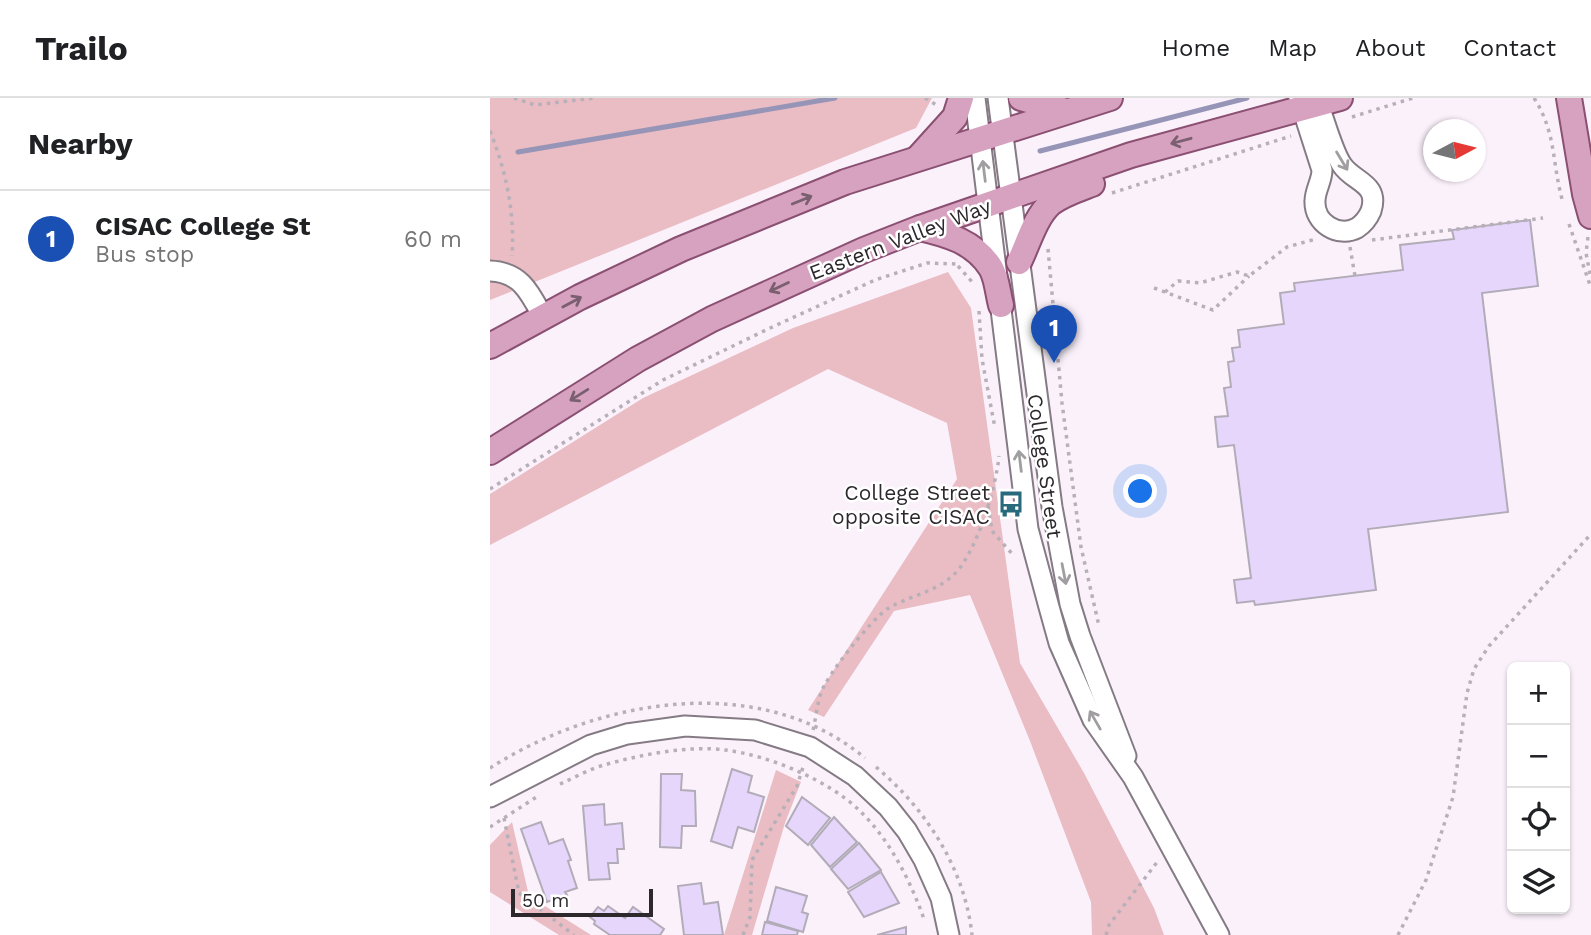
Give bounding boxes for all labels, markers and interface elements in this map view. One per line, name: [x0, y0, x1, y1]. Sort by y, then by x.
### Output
text: Trailo: [35, 29, 128, 68]
text: Home: [1162, 34, 1230, 62]
text: Map: [1268, 34, 1317, 62]
text: About: [1355, 34, 1425, 62]
text: Contact: [1463, 34, 1556, 62]
north arrow: [1423, 119, 1486, 182]
text: Nearby: [28, 126, 133, 161]
one-way arrow: [1170, 135, 1193, 148]
one-way arrow: [1335, 150, 1349, 170]
one-way arrow: [978, 161, 991, 183]
one-way arrow: [790, 192, 812, 205]
street label: Eastern Valley Way: [806, 193, 994, 285]
text: CISAC College St: [95, 211, 310, 241]
text: 1: [46, 226, 56, 253]
text: 60 m: [404, 226, 462, 253]
text: Bus stop: [95, 241, 194, 268]
one-way arrow: [769, 281, 790, 294]
one-way arrow: [561, 295, 582, 308]
pin: 1: [1031, 305, 1077, 363]
one-way arrow: [569, 388, 589, 402]
street label: College Street: [1022, 392, 1068, 540]
one-way arrow: [1013, 450, 1026, 473]
your location: [1123, 474, 1157, 508]
place label: College Street opposite CISAC: [832, 480, 990, 529]
bus stop icon: College Street opposite CISAC: [996, 489, 1026, 519]
one-way arrow: [1057, 562, 1071, 585]
map controls: [1507, 662, 1570, 914]
button: +: [1507, 662, 1570, 725]
one-way arrow: [1088, 711, 1102, 731]
button: −: [1507, 725, 1570, 788]
button: locate: [1507, 788, 1570, 851]
button: layers: [1507, 851, 1570, 914]
scale bar: [511, 886, 653, 918]
text: 50 m: [522, 889, 569, 912]

